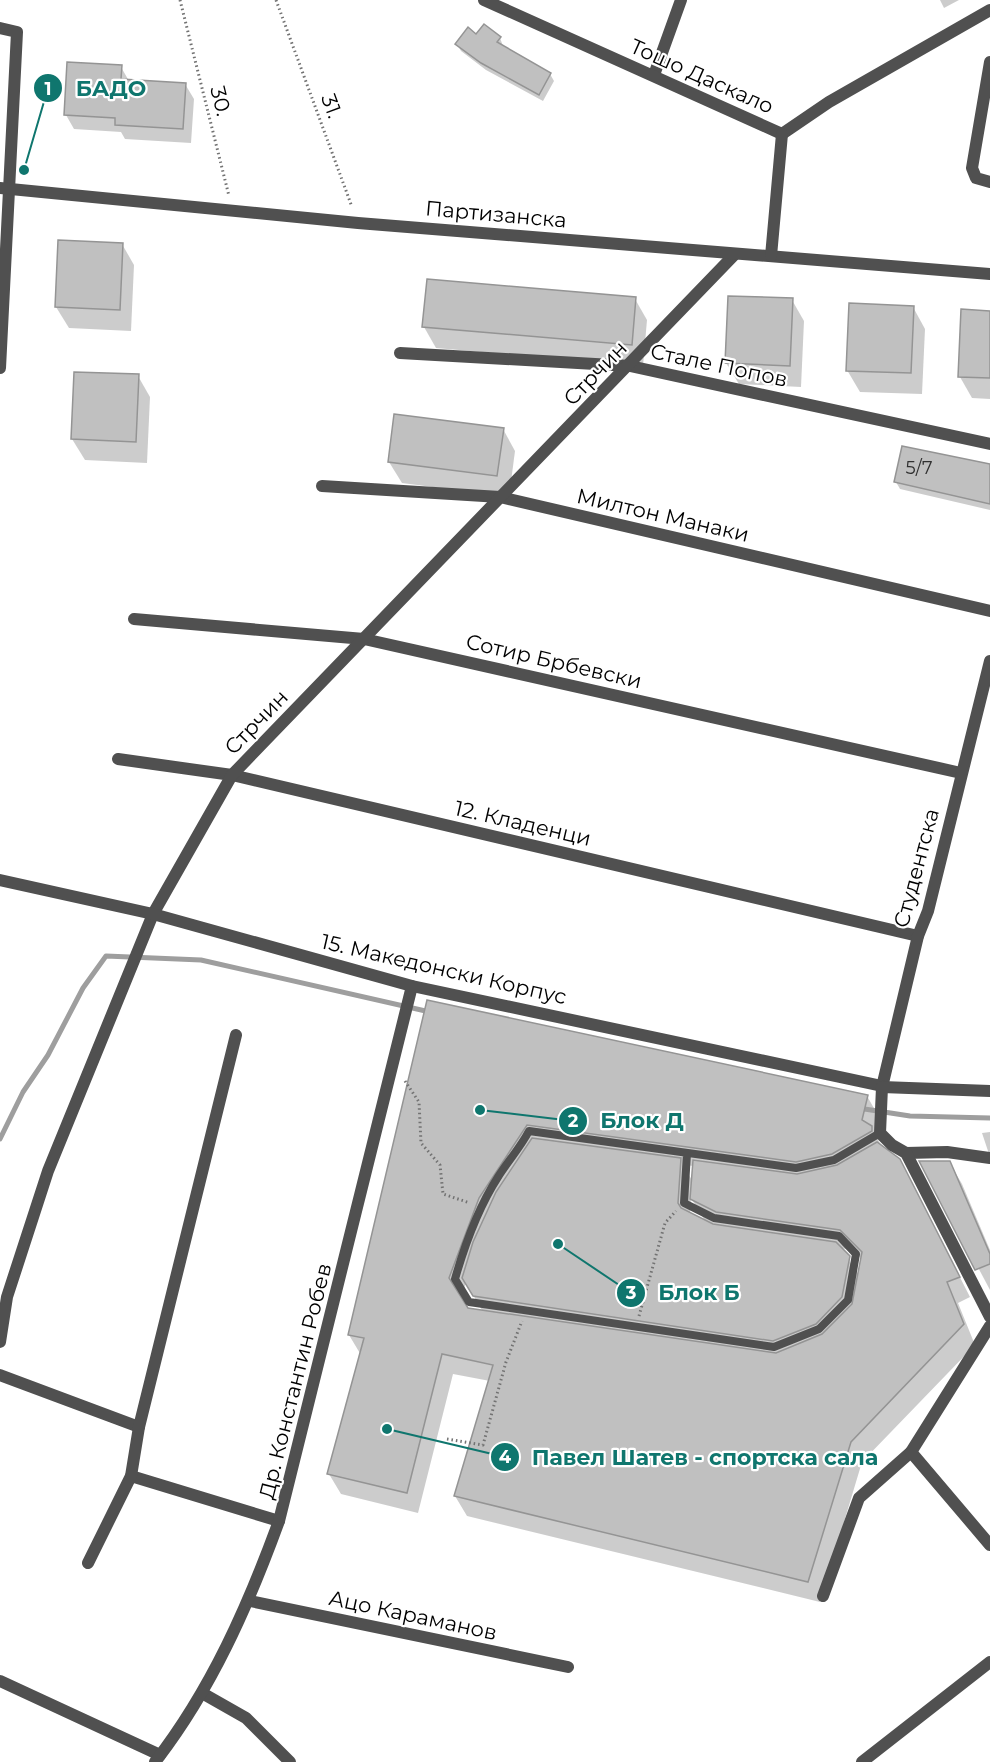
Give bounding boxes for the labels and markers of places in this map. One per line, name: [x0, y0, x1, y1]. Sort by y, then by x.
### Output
callout: БАДО: [33, 68, 158, 108]
callout: Блок Д: [558, 1101, 696, 1141]
callout: Блок Б: [616, 1273, 751, 1313]
callout: Павел Шатев - спортска сала: [490, 1437, 890, 1477]

